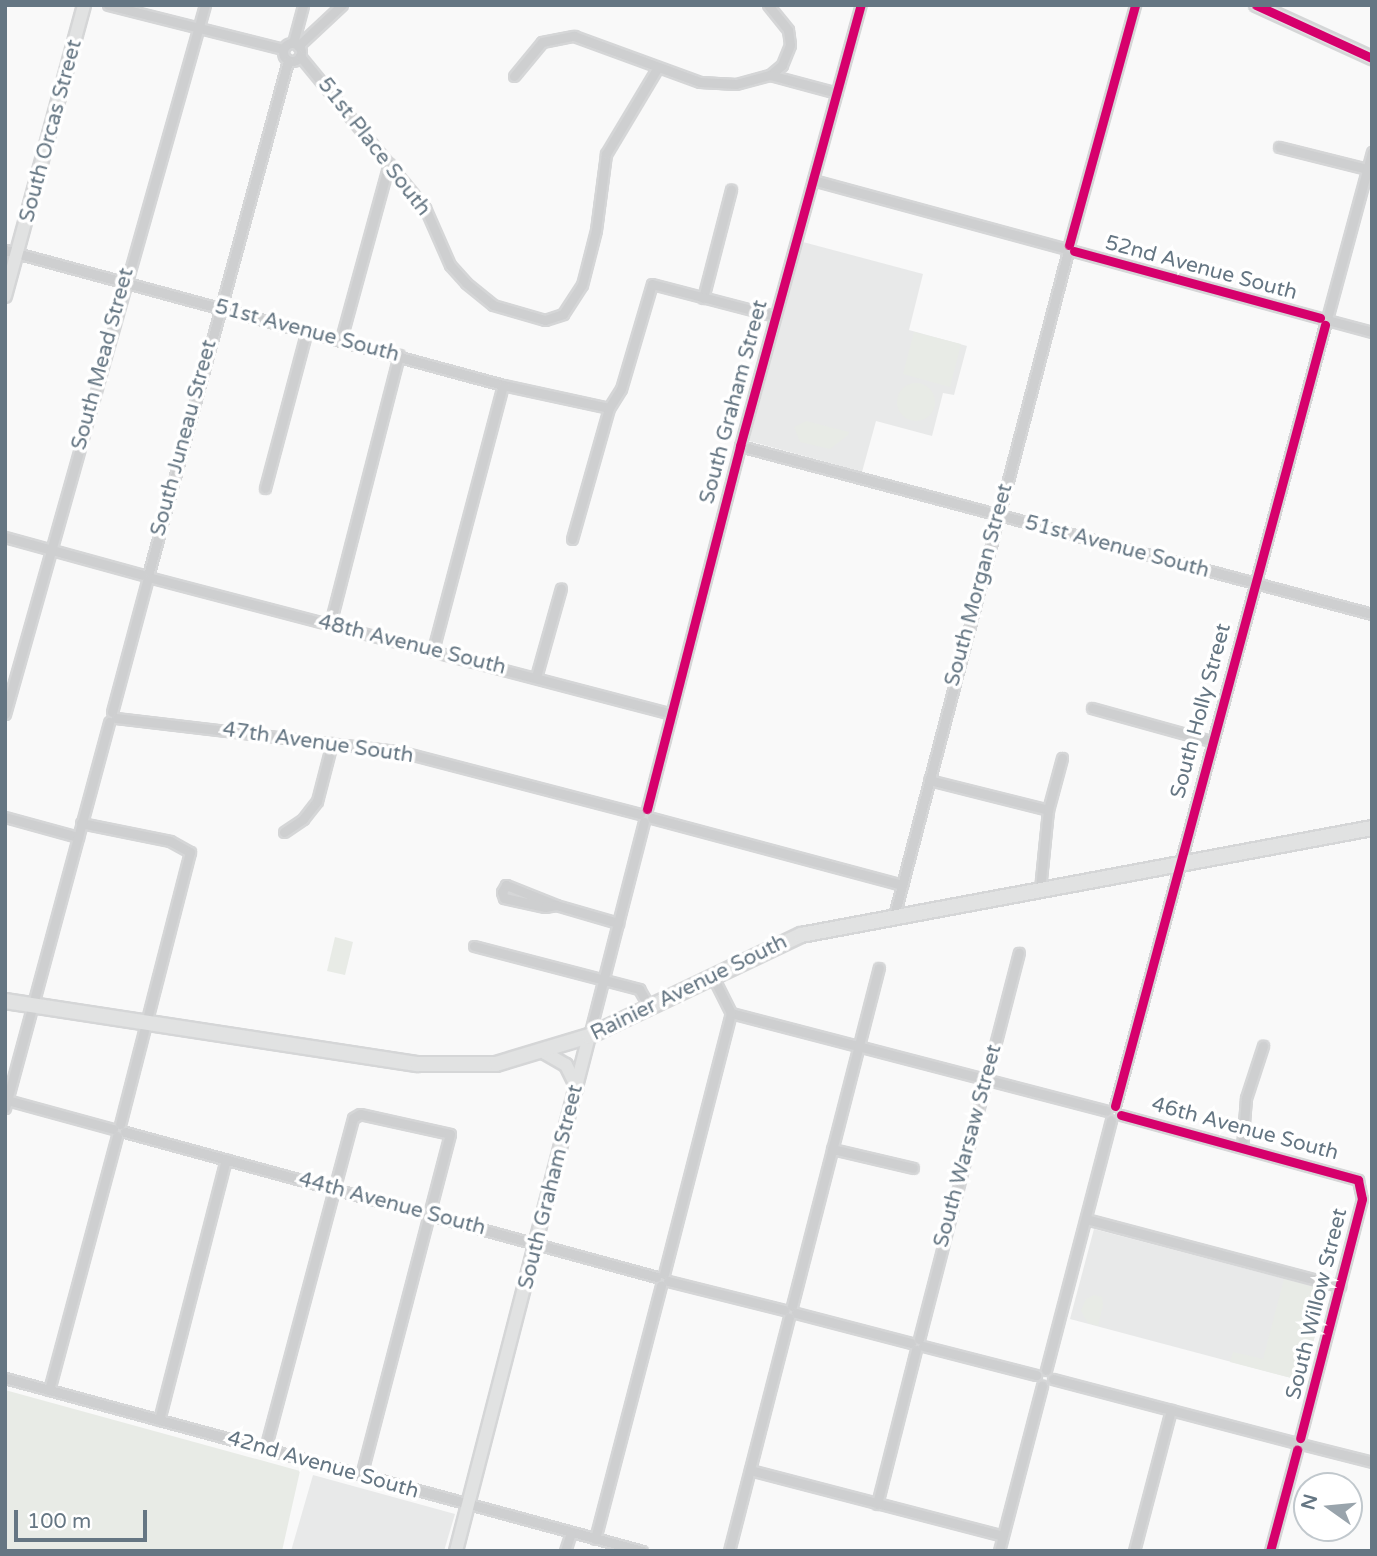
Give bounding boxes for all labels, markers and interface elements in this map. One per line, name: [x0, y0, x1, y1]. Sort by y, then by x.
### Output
street label: South Orcas Street: [15, 37, 87, 225]
street label: 51st Place South: [312, 73, 436, 221]
street label: 52nd Avenue South: [1102, 230, 1300, 306]
street label: South Mead Street: [67, 265, 139, 453]
street label: 51st Avenue South: [212, 294, 402, 368]
street label: South Graham Street: [695, 297, 773, 507]
street label: South Juneau Street: [146, 337, 222, 539]
street label: South Morgan Street: [940, 481, 1018, 689]
street label: 51st Avenue South: [1022, 510, 1212, 584]
street label: 48th Avenue South: [316, 609, 508, 681]
street label: South Holly Street: [1165, 621, 1237, 801]
street label: 47th Avenue South: [221, 717, 415, 769]
street label: Rainier Avenue South: [587, 929, 791, 1047]
street label: South Warsaw Street: [929, 1042, 1007, 1250]
street label: South Graham Street: [513, 1082, 589, 1292]
street label: 46th Avenue South: [1149, 1092, 1341, 1166]
street label: 44th Avenue South: [296, 1167, 488, 1241]
street label: South Willow Street: [1281, 1206, 1353, 1402]
street label: 42nd Avenue South: [224, 1426, 422, 1504]
north arrow: [1293, 1472, 1363, 1542]
text: N: [1297, 1492, 1322, 1512]
scale bar: [18, 1496, 150, 1540]
text: 100 m: [27, 1509, 91, 1534]

